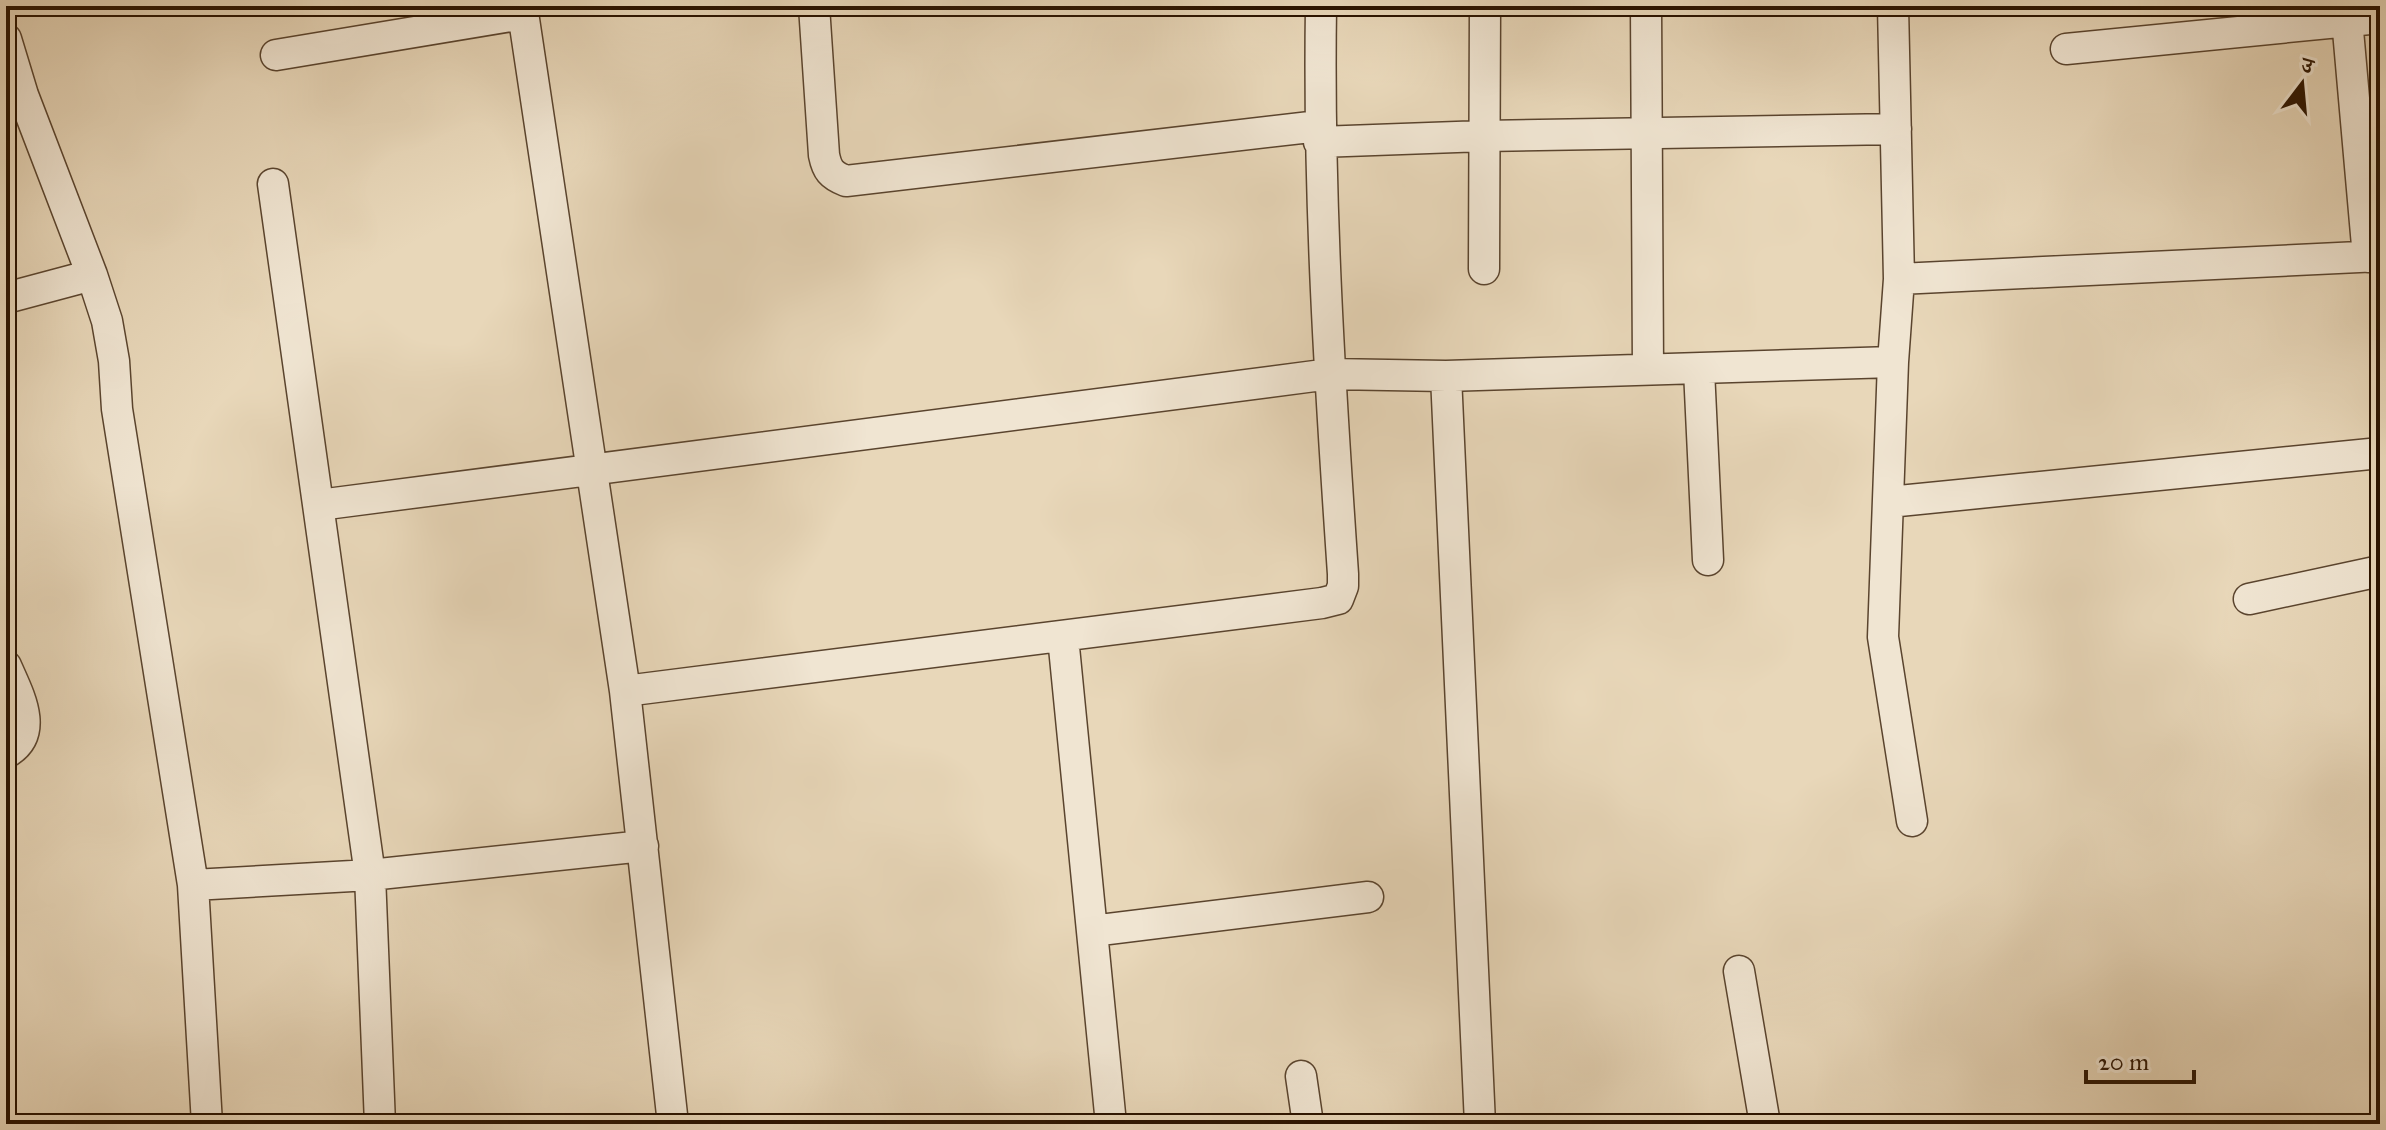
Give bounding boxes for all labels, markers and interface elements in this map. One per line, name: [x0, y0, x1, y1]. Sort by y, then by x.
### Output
north arrow: [2262, 44, 2342, 124]
text: उ: [2296, 50, 2318, 80]
scale bar: [2086, 1034, 2194, 1084]
text: 20 m: [2098, 1047, 2149, 1077]

